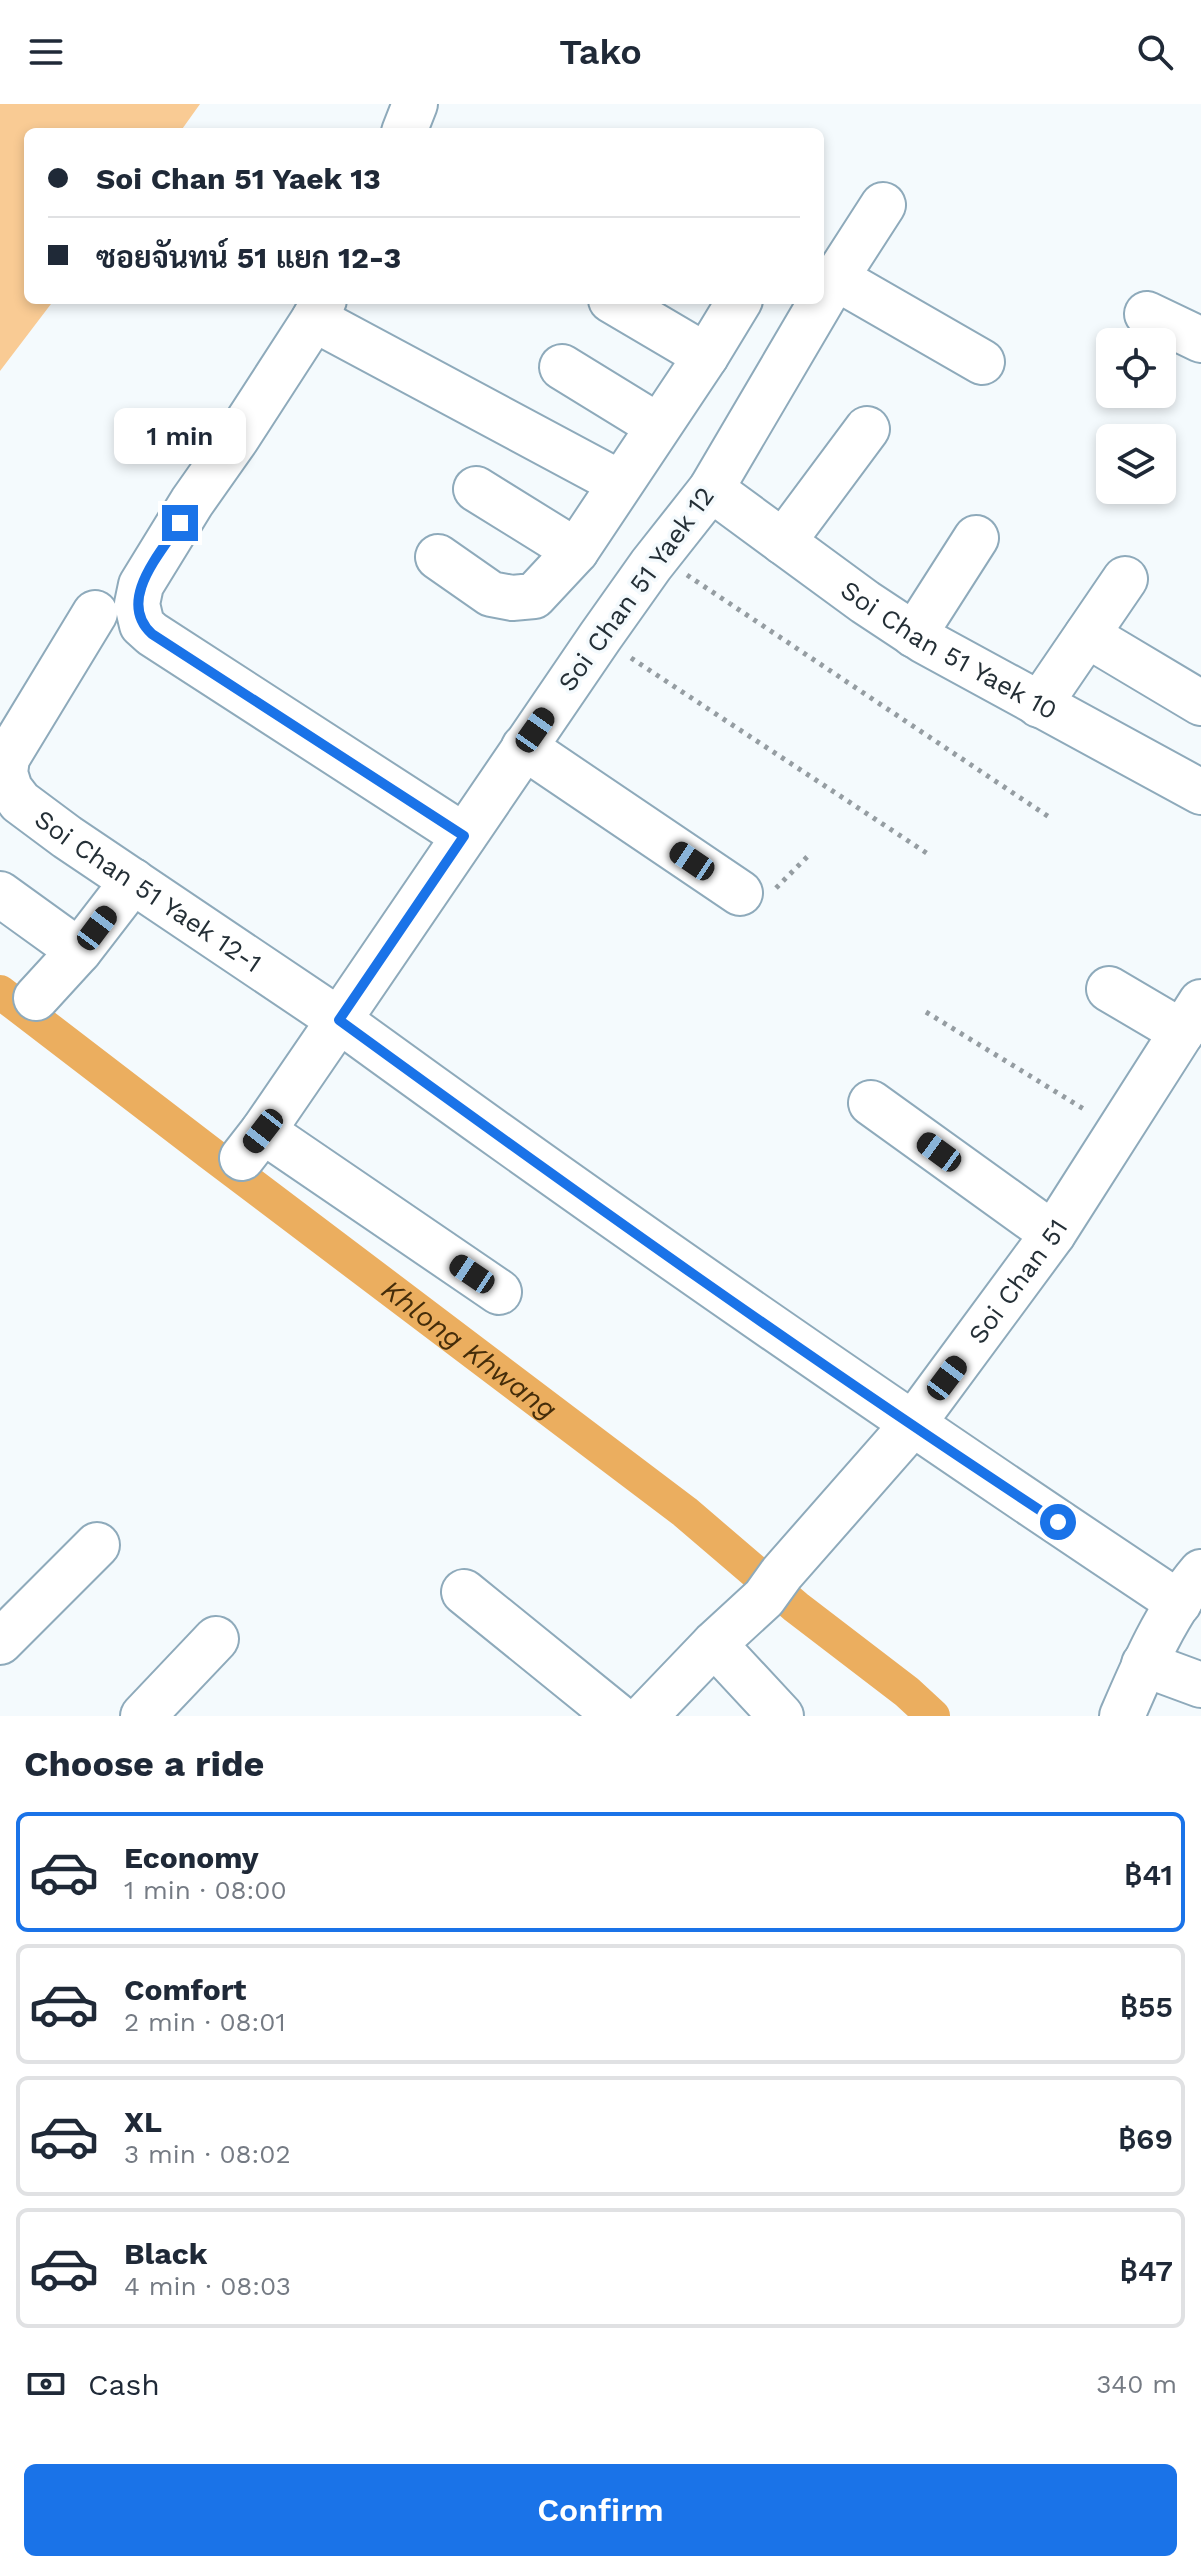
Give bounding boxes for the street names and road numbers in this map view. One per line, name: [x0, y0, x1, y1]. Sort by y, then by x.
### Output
street label: Soi Chan 51 Yaek 12: [552, 481, 720, 697]
street label: Soi Chan 51 Yaek 10: [835, 575, 1062, 726]
street label: Soi Chan 51 Yaek 12-1: [29, 804, 267, 978]
street label: Soi Chan 51: [962, 1214, 1074, 1349]

